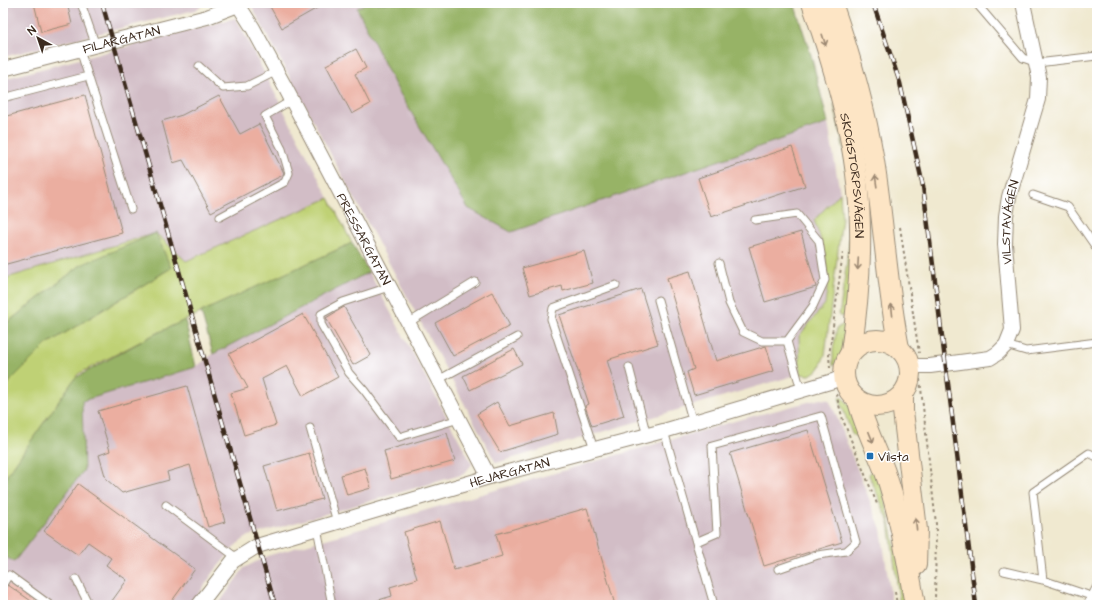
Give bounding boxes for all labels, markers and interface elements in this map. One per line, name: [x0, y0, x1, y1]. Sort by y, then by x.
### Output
north arrow: [18, 18, 58, 58]
street label: FILARGATAN: [81, 21, 162, 58]
text: N: [24, 23, 39, 39]
one-way arrow: [821, 33, 828, 46]
street label: SKOGSTORPSVÄGEN: [835, 111, 868, 238]
one-way arrow: [872, 175, 880, 188]
street label: VILSTAVÄGEN: [997, 178, 1024, 265]
street label: PRESSARGATAN: [332, 190, 395, 288]
one-way arrow: [855, 257, 862, 270]
one-way arrow: [889, 304, 896, 317]
one-way arrow: [867, 431, 875, 443]
place label: Vilsta: [878, 448, 909, 466]
marker: Vilsta: [865, 451, 875, 461]
street label: HEJARGATAN: [468, 453, 552, 492]
one-way arrow: [912, 518, 920, 531]

